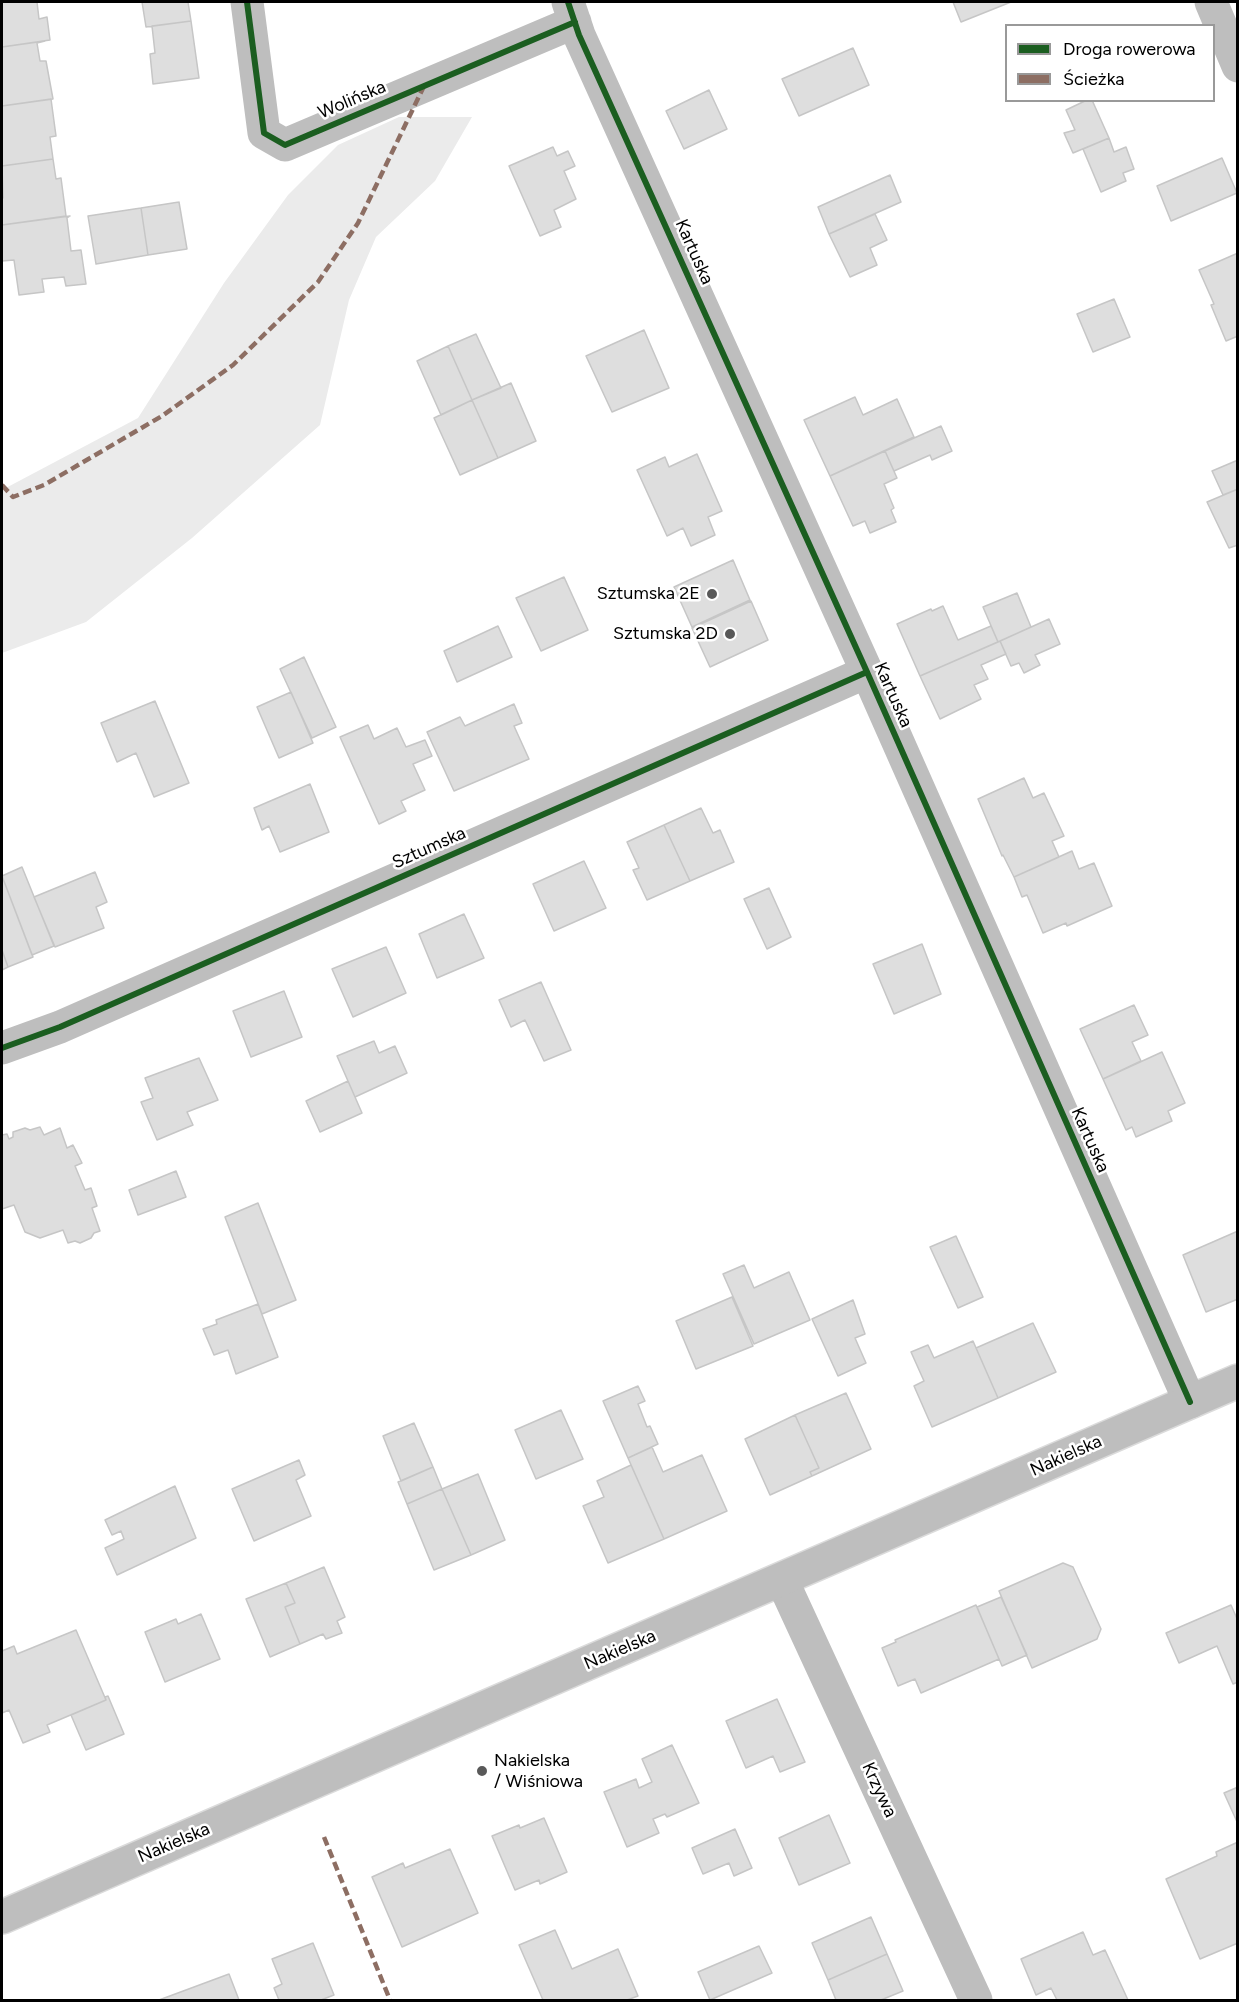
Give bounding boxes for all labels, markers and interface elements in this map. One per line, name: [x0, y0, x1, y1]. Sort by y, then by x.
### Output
legend: [1005, 24, 1215, 102]
text: Droga rowerowa: [1063, 38, 1195, 60]
text: Ścieżka: [1063, 68, 1124, 90]
street label: Wolińska: [315, 76, 389, 124]
street label: Kartuska: [670, 216, 718, 288]
place label: Sztumska 2E: [597, 583, 700, 605]
marker: Sztumska 2E: [705, 587, 719, 601]
place label: Sztumska 2D: [613, 623, 718, 645]
marker: Sztumska 2D: [723, 627, 737, 641]
street label: Kartuska: [869, 659, 917, 731]
street label: Sztumska: [389, 822, 469, 874]
street label: Kartuska: [1066, 1104, 1114, 1176]
street label: Nakielska: [1027, 1431, 1105, 1481]
street label: Nakielska: [581, 1625, 659, 1675]
place label: Nakielska / Wiśniowa: [494, 1750, 583, 1792]
street label: Krzywa: [857, 1759, 901, 1821]
marker: Nakielska / Wiśniowa: [475, 1764, 489, 1778]
street label: Nakielska: [135, 1818, 213, 1868]

